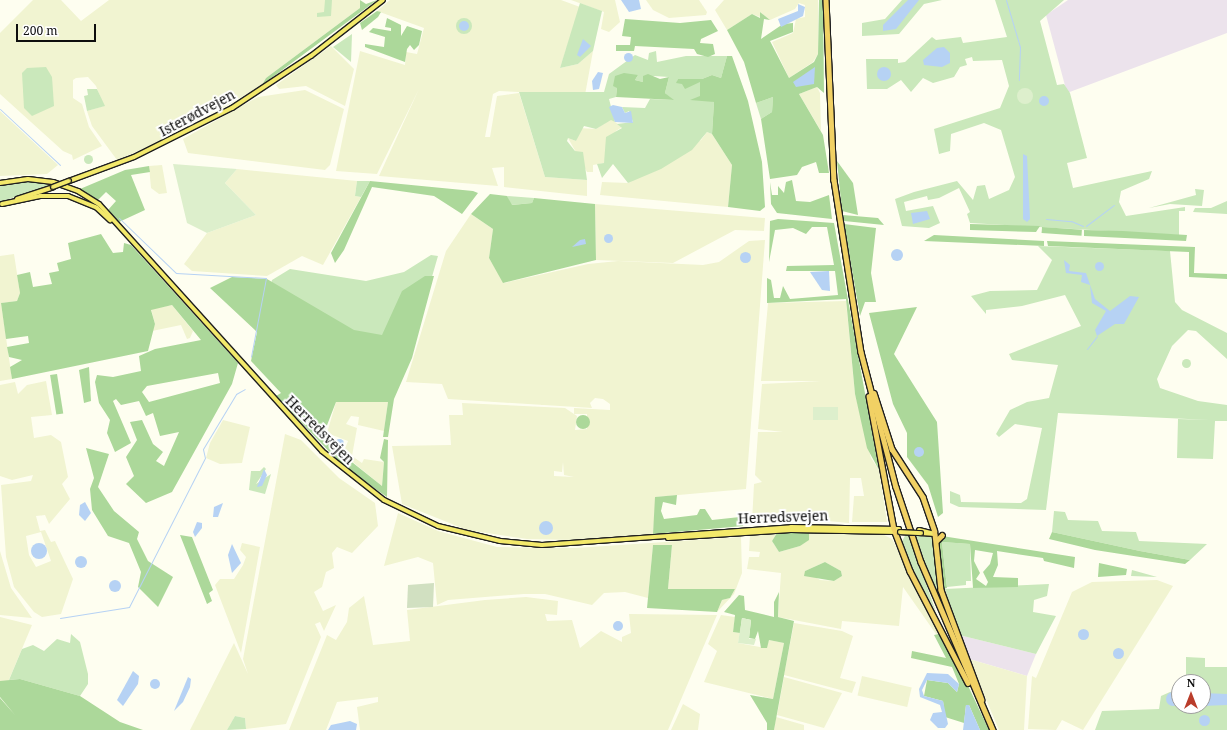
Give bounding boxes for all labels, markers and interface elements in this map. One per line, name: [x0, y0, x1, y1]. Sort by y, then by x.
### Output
scale bar: [18, 16, 98, 42]
text: 200 m: [23, 22, 58, 39]
street label: Isterødvejen: [156, 86, 238, 140]
street label: Herredsvejen: [282, 392, 358, 468]
street label: Herredsvejen: [737, 507, 829, 527]
north arrow: [1171, 674, 1211, 714]
text: N: [1187, 675, 1195, 690]

